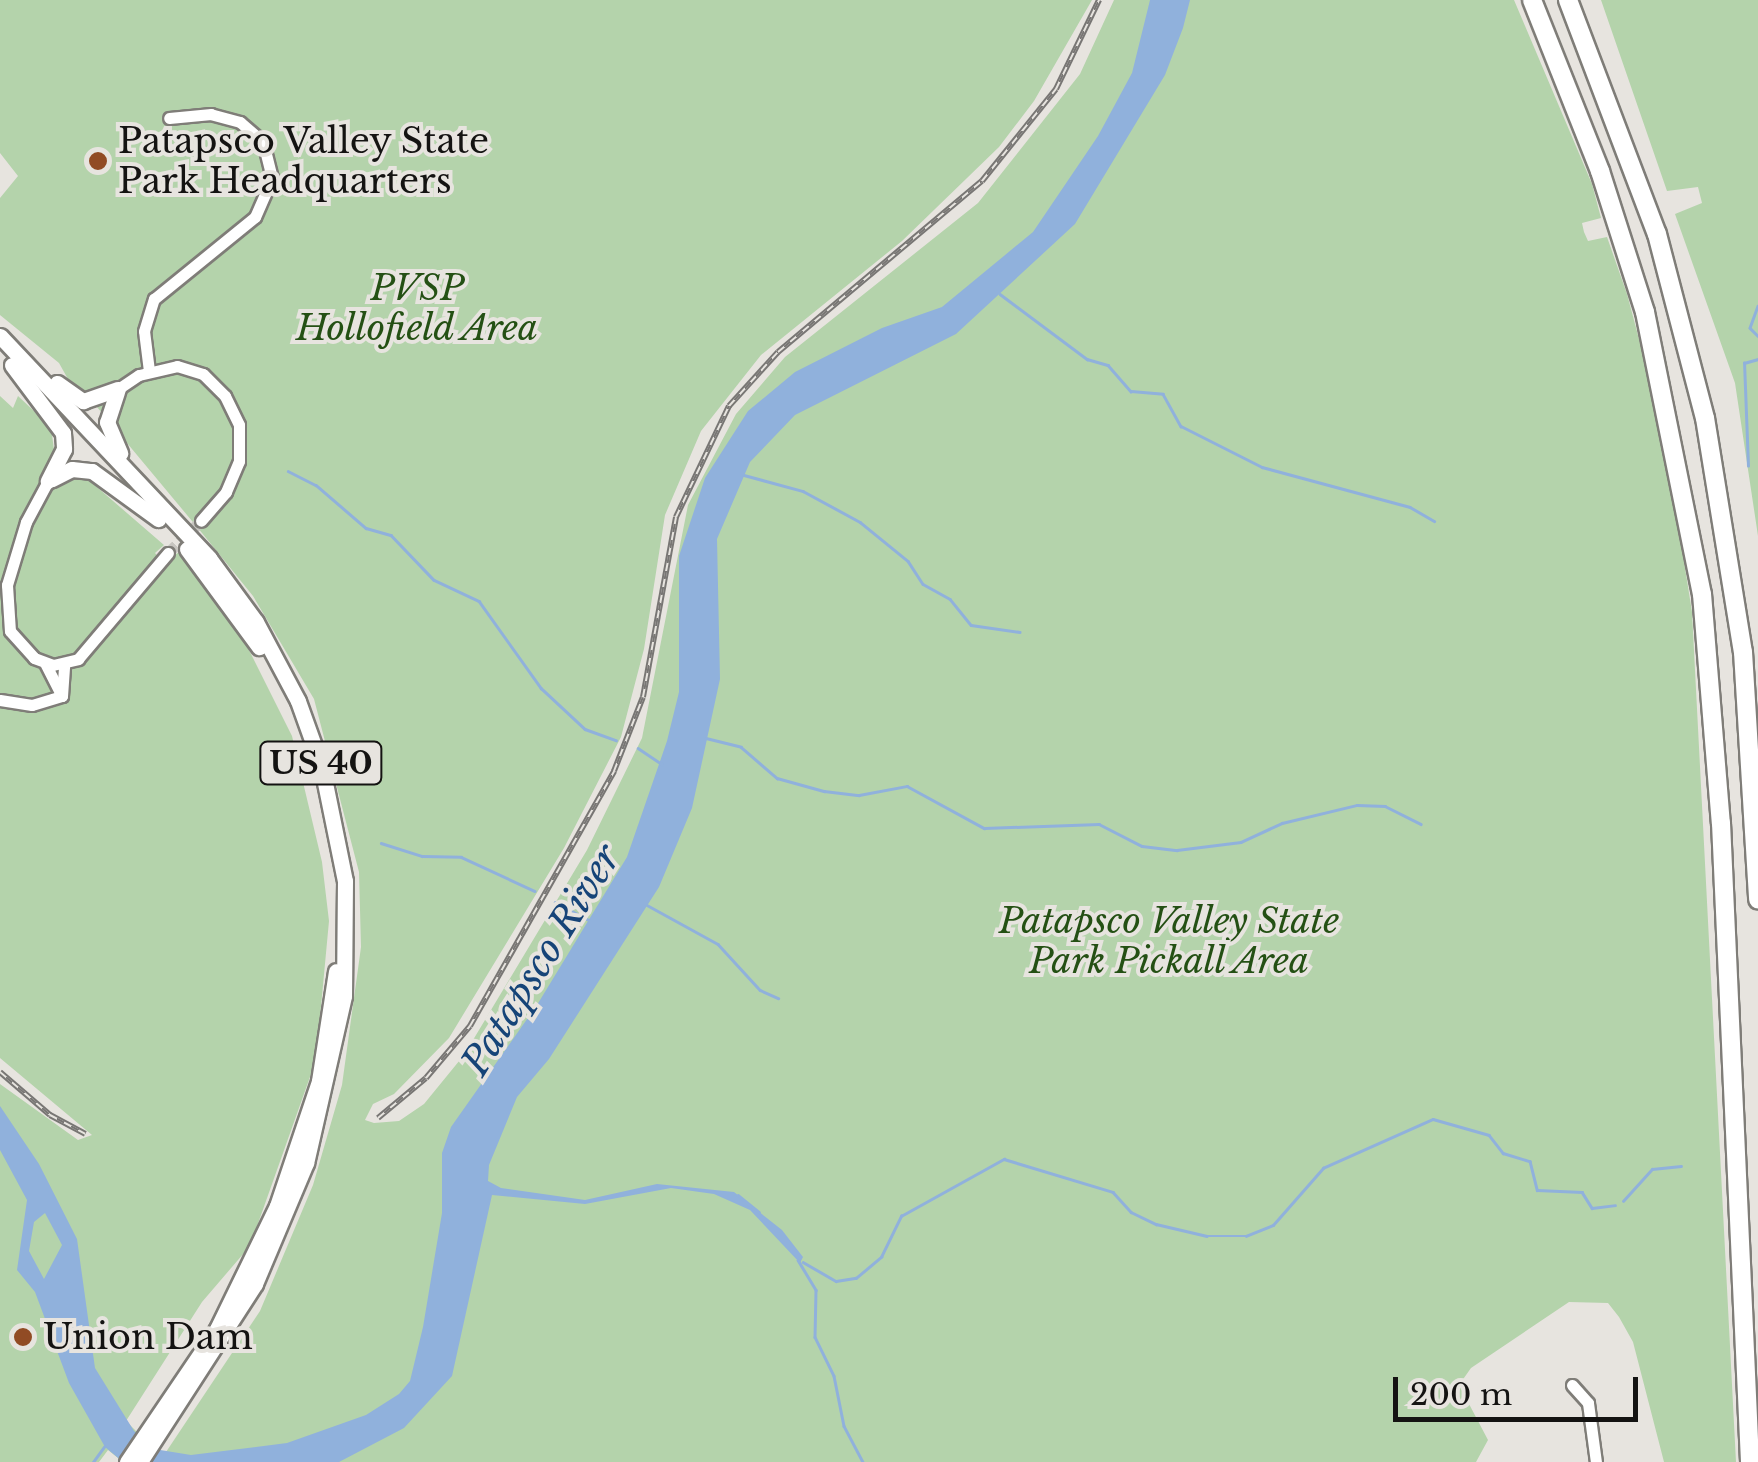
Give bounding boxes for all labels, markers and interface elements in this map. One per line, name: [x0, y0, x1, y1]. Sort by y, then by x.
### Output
place label: Patapsco Valley State Park Headquarters: [118, 120, 492, 202]
marker: Patapsco Valley State Park Headquarters: [87, 150, 109, 172]
park label: PVSP Hollofield Area: [295, 267, 539, 349]
road number: US 40: [258, 736, 384, 790]
water label: Patapsco River: [452, 836, 630, 1084]
park label: Patapsco Valley State Park Pickall Area: [999, 900, 1339, 982]
place label: Union Dam: [43, 1316, 253, 1358]
marker: Union Dam: [12, 1326, 34, 1348]
scale bar: [1398, 1357, 1643, 1419]
text: 200 m: [1410, 1376, 1512, 1413]

